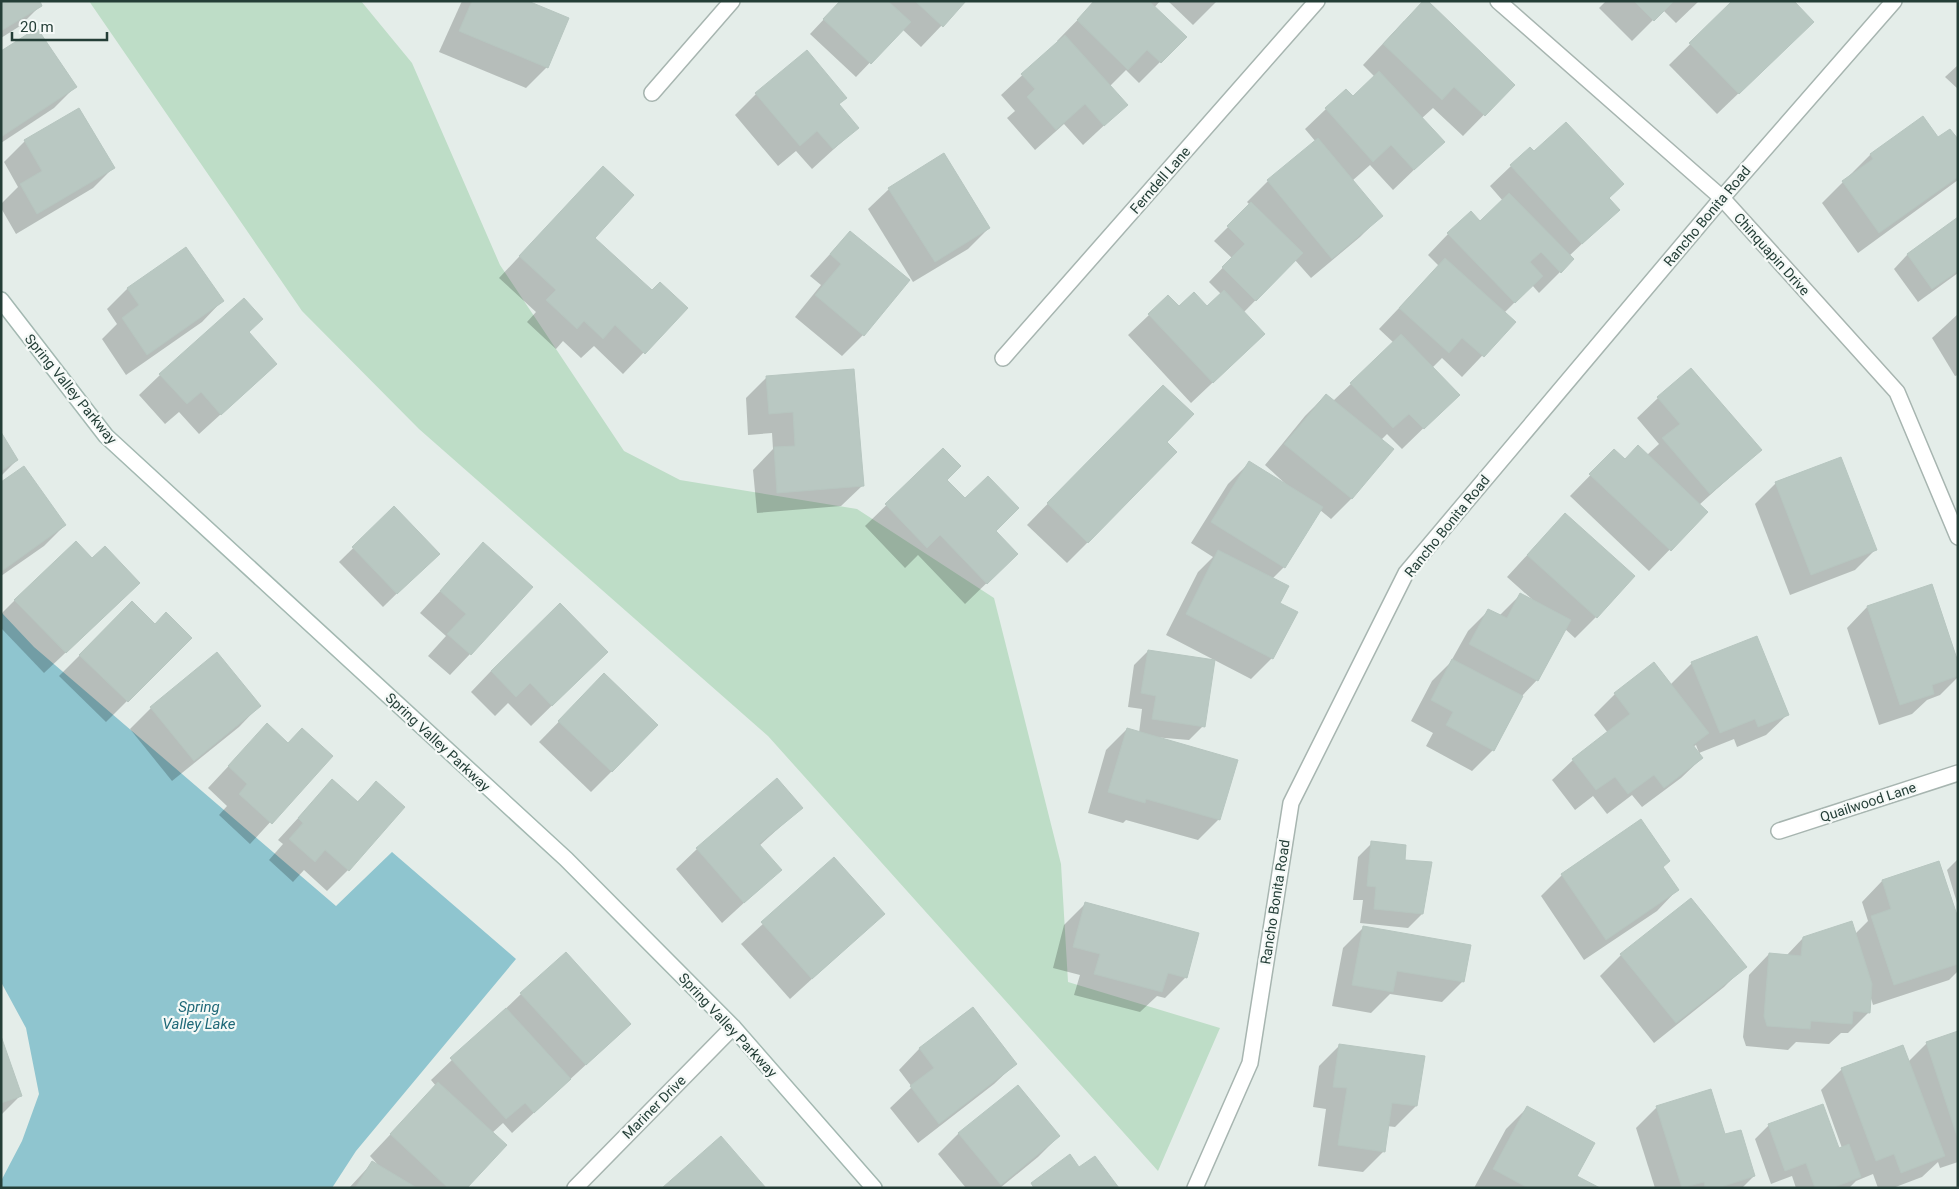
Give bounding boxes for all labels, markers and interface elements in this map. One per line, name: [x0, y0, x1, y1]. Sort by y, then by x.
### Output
scale bar: [12, 10, 108, 42]
text: 20 m: [20, 18, 54, 36]
street label: Ferndell Lane: [1127, 143, 1193, 217]
street label: Rancho Bonita Road: [1660, 163, 1754, 269]
street label: Chinquapin Drive: [1731, 210, 1813, 298]
street label: Spring Valley Parkway: [22, 331, 120, 447]
street label: Rancho Bonita Road: [1401, 472, 1493, 580]
street label: Spring Valley Parkway: [383, 690, 494, 795]
street label: Quailwood Lane: [1818, 779, 1918, 825]
street label: Rancho Bonita Road: [1257, 838, 1293, 966]
street label: Spring Valley Parkway: [676, 970, 781, 1081]
water label: Spring Valley Lake: [163, 998, 236, 1033]
street label: Mariner Drive: [619, 1072, 689, 1142]

